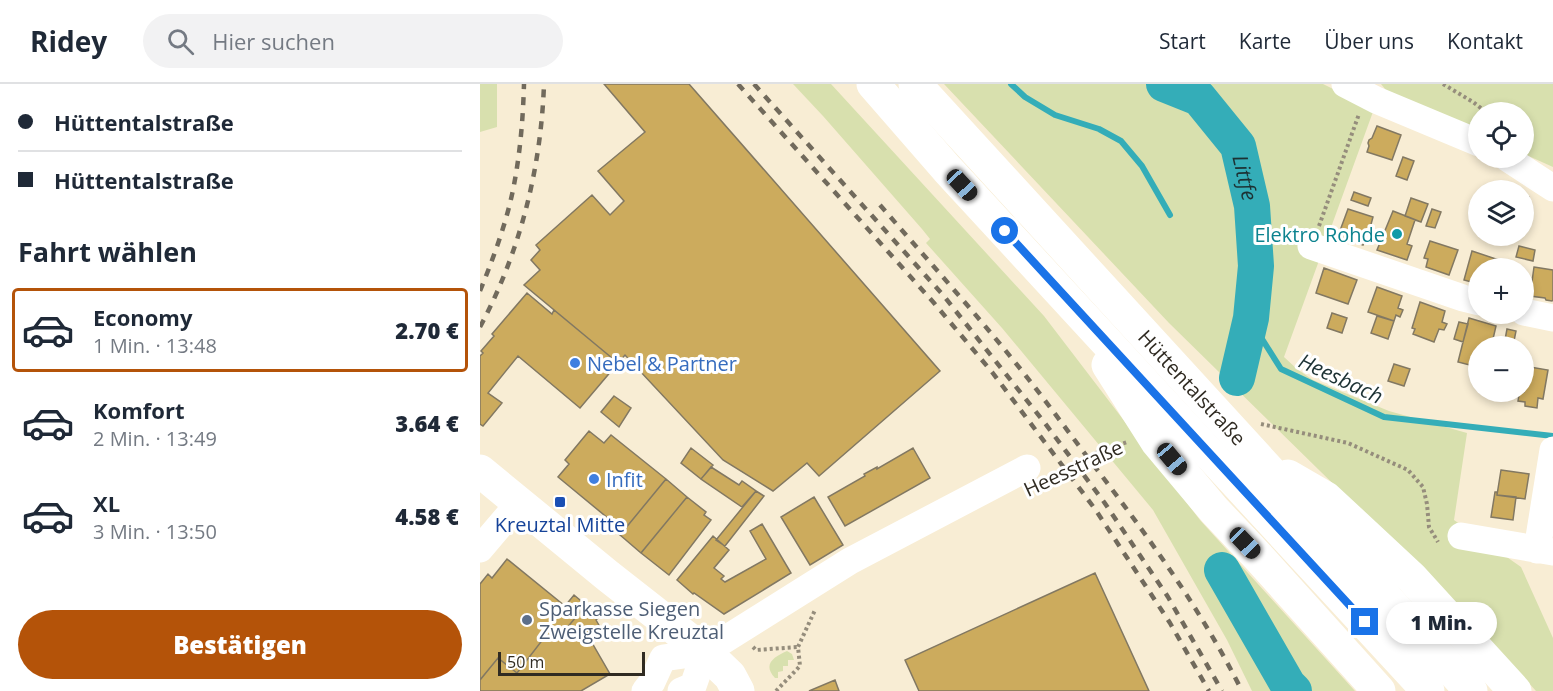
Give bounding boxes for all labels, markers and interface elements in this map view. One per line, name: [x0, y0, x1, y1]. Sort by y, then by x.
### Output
search box: [143, 14, 563, 68]
text: Ridey: [30, 22, 107, 60]
icon: search: [164, 25, 197, 58]
text: Hier suchen: [212, 26, 335, 56]
text: Start: [1159, 27, 1206, 55]
text: Karte: [1239, 27, 1291, 55]
text: Über uns: [1324, 27, 1414, 55]
text: Kontakt: [1447, 27, 1523, 55]
map controls: [1468, 102, 1534, 402]
button: locate: [1468, 102, 1534, 168]
text: Hüttentalstraße: [54, 107, 234, 137]
water label: Littfe: [1226, 152, 1264, 203]
text: Hüttentalstraße: [54, 165, 234, 195]
car: [943, 166, 981, 204]
button: layers: [1468, 180, 1534, 246]
route start: [991, 217, 1018, 244]
place label: Elektro Rohde: [1254, 221, 1385, 248]
marker: Elektro Rohde: [1390, 227, 1404, 241]
text: Fahrt wählen: [18, 233, 197, 270]
button: +: [1468, 258, 1534, 324]
text: Economy: [93, 302, 192, 332]
icon: car: [21, 303, 75, 357]
text: 2.70 €: [395, 315, 459, 345]
street label: Hüttentalstraße: [1133, 323, 1252, 451]
text: 1 Min. · 13:48: [93, 332, 217, 359]
button: −: [1468, 336, 1534, 402]
water label: Heesbach: [1294, 346, 1388, 410]
place label: Nebel & Partner: [587, 350, 737, 377]
marker: Nebel & Partner: [568, 356, 582, 370]
text: Komfort: [93, 395, 185, 425]
icon: car: [21, 396, 75, 450]
text: 3.64 €: [395, 408, 459, 438]
text: 2 Min. · 13:49: [93, 425, 217, 452]
street label: Heesstraße: [1019, 433, 1127, 503]
car: [1154, 439, 1190, 479]
place label: Infit: [606, 466, 643, 493]
marker: Infit: [587, 472, 601, 486]
text: XL: [93, 488, 120, 518]
icon: car: [21, 489, 75, 543]
marker: Kreuztal Mitte: [553, 495, 567, 509]
text: 4.58 €: [395, 501, 459, 531]
place label: Kreuztal Mitte: [495, 511, 625, 538]
text: 3 Min. · 13:50: [93, 518, 217, 545]
car: [1226, 524, 1264, 562]
place label: Sparkasse Siegen Zweigstelle Kreuztal: [539, 595, 724, 645]
callout: 1 Min.: [1386, 601, 1497, 643]
route end: [1351, 608, 1378, 635]
text: 1 Min.: [1411, 609, 1472, 636]
button: Bestätigen: [18, 610, 462, 679]
marker: Sparkasse Siegen Zweigstelle Kreuztal: [520, 613, 534, 627]
scale bar: [498, 649, 645, 676]
text: 50 m: [507, 651, 544, 673]

